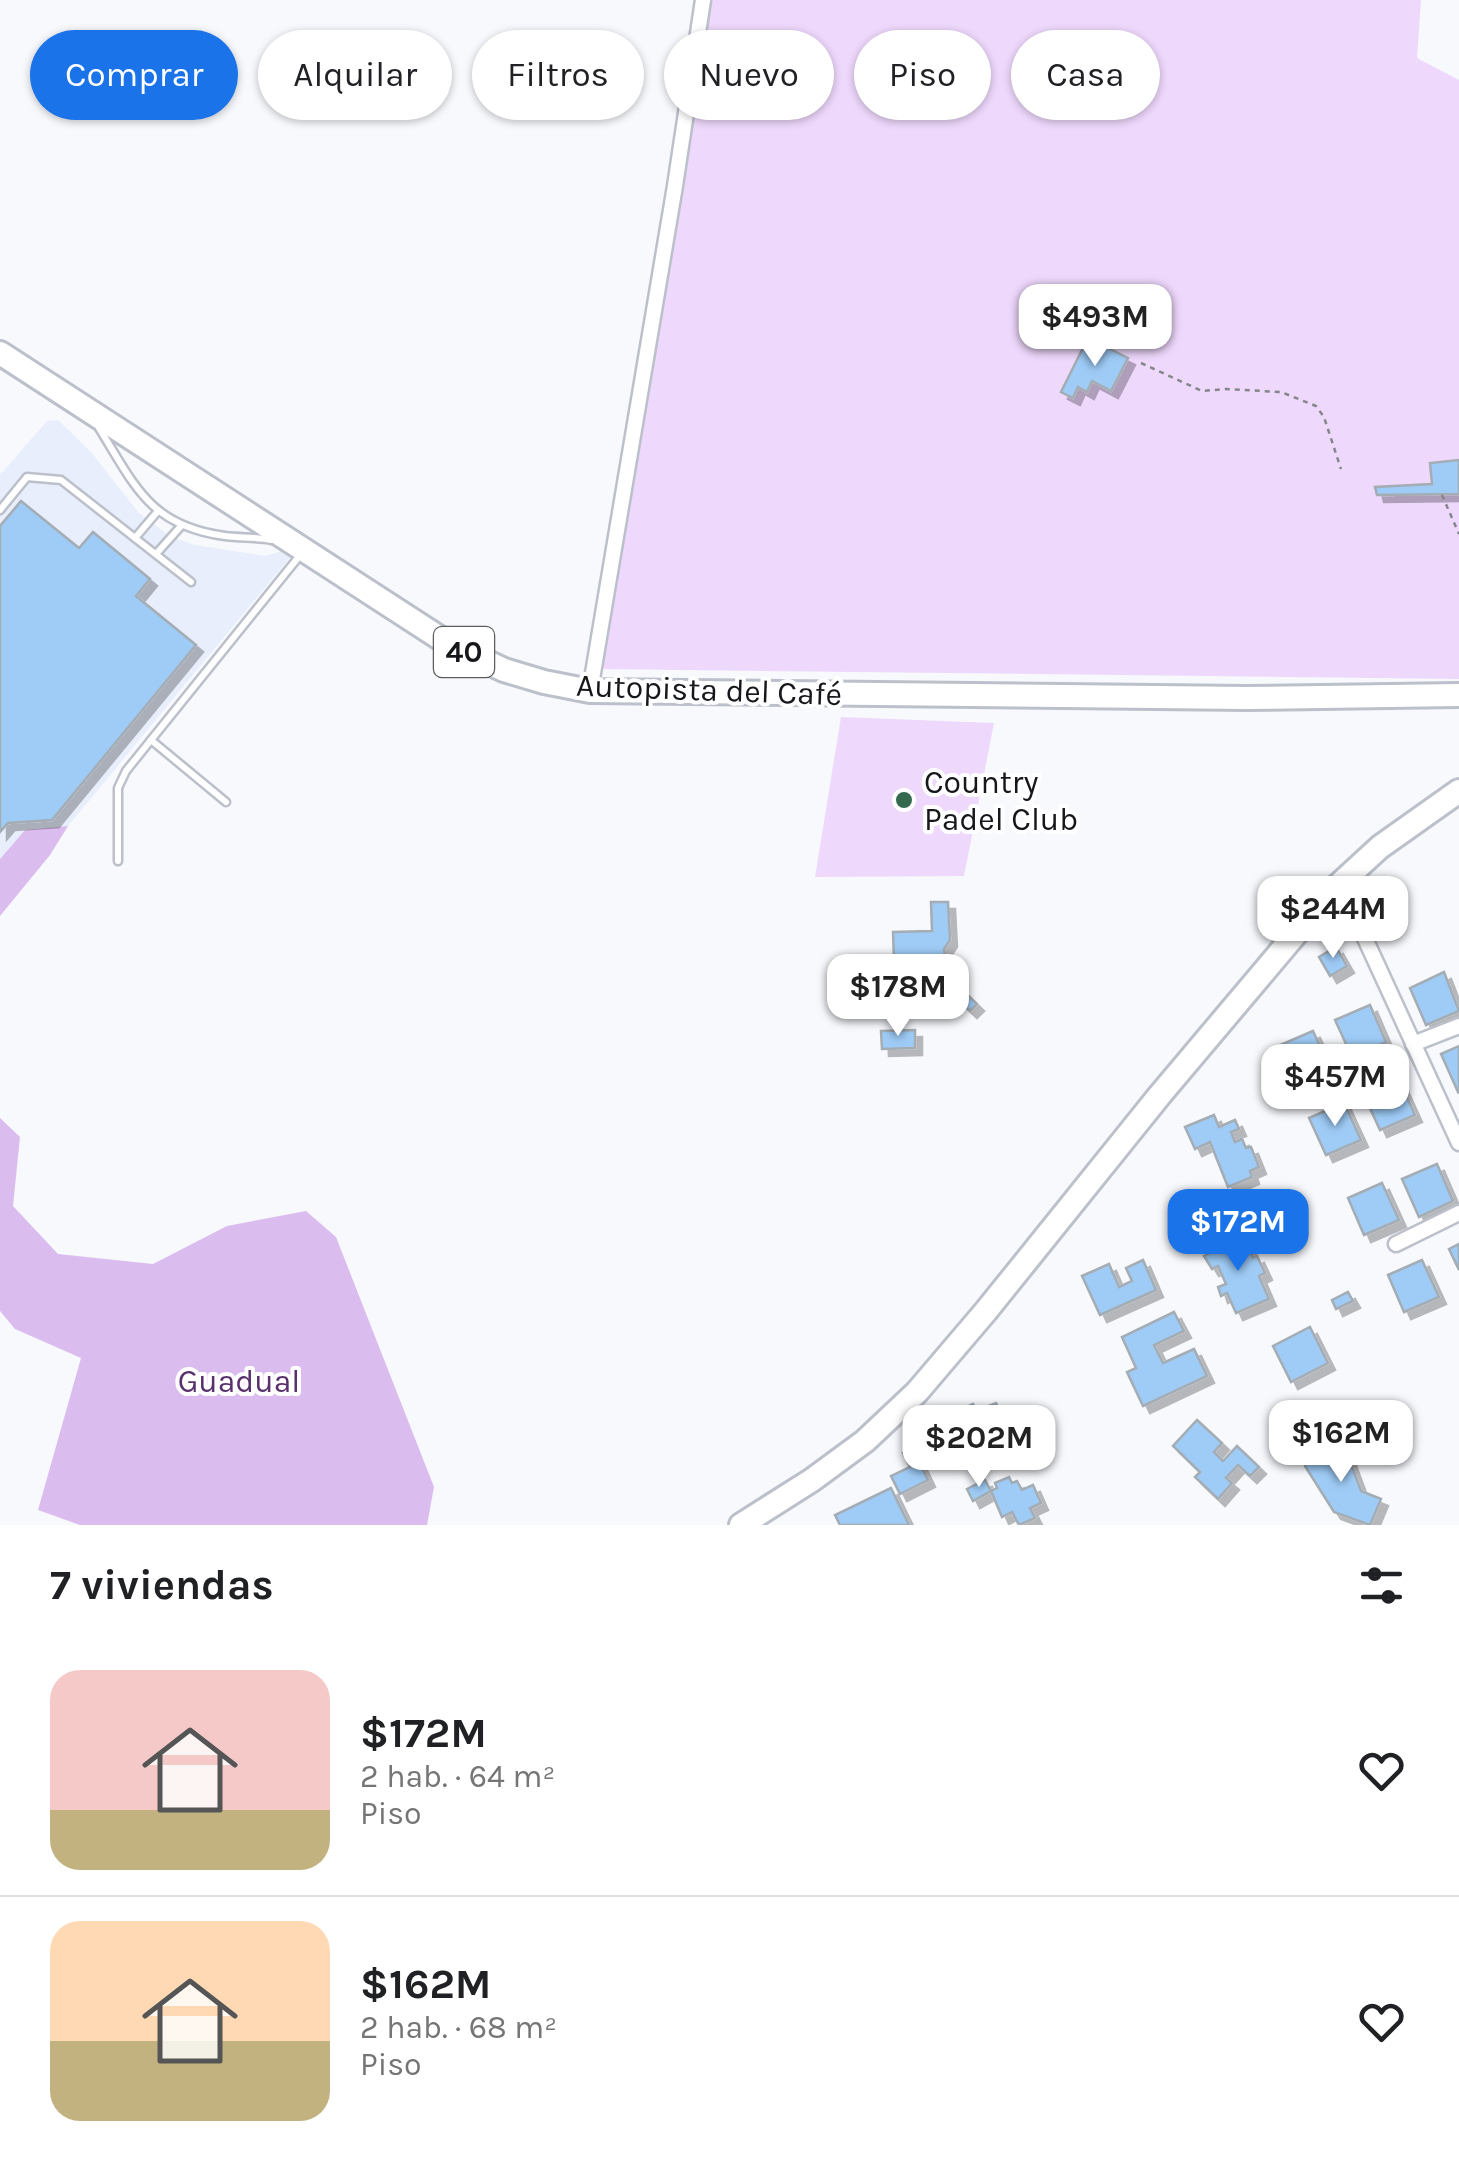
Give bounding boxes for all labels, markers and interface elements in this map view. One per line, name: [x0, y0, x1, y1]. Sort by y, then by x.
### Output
chip: Comprar: [30, 30, 238, 120]
chip: Alquilar: [258, 30, 452, 120]
chip: Filtros: [472, 30, 644, 120]
chip: Nuevo: [664, 30, 834, 120]
chip: Piso: [854, 30, 991, 120]
chip: Casa: [1011, 30, 1160, 120]
pin: $493M: [1025, 284, 1165, 369]
text: $493M: [1041, 298, 1149, 335]
road number: 40: [434, 627, 494, 677]
street label: Autopista del Café: [575, 667, 843, 713]
place label: Country Padel Club: [924, 764, 1078, 838]
marker: Country Padel Club: [893, 789, 915, 811]
pin: $244M: [1263, 876, 1403, 961]
text: $244M: [1279, 890, 1387, 927]
pin: $178M: [828, 954, 968, 1039]
text: $178M: [849, 968, 947, 1005]
pin: $457M: [1265, 1044, 1405, 1129]
text: $457M: [1283, 1058, 1387, 1095]
pin: $172M: [1168, 1189, 1308, 1274]
text: $172M: [1190, 1203, 1286, 1240]
park label: Guadual: [178, 1363, 300, 1400]
pin: $162M: [1271, 1400, 1411, 1485]
pin: $202M: [909, 1405, 1049, 1490]
text: $162M: [1291, 1414, 1391, 1451]
text: $202M: [925, 1419, 1034, 1456]
icon: filters: [1354, 1558, 1409, 1613]
text: 7 viviendas: [50, 1560, 274, 1610]
text: $172M: [360, 1708, 487, 1758]
icon: home: [130, 1710, 250, 1830]
icon: heart: [1354, 1743, 1409, 1798]
text: 2 hab. · 64 m²: [360, 1758, 555, 1795]
text: Piso: [360, 1795, 422, 1832]
text: $162M: [360, 1959, 492, 2009]
icon: home: [130, 1961, 250, 2081]
icon: heart: [1354, 1994, 1409, 2049]
text: 2 hab. · 68 m²: [360, 2009, 557, 2046]
text: Piso: [360, 2046, 422, 2083]

